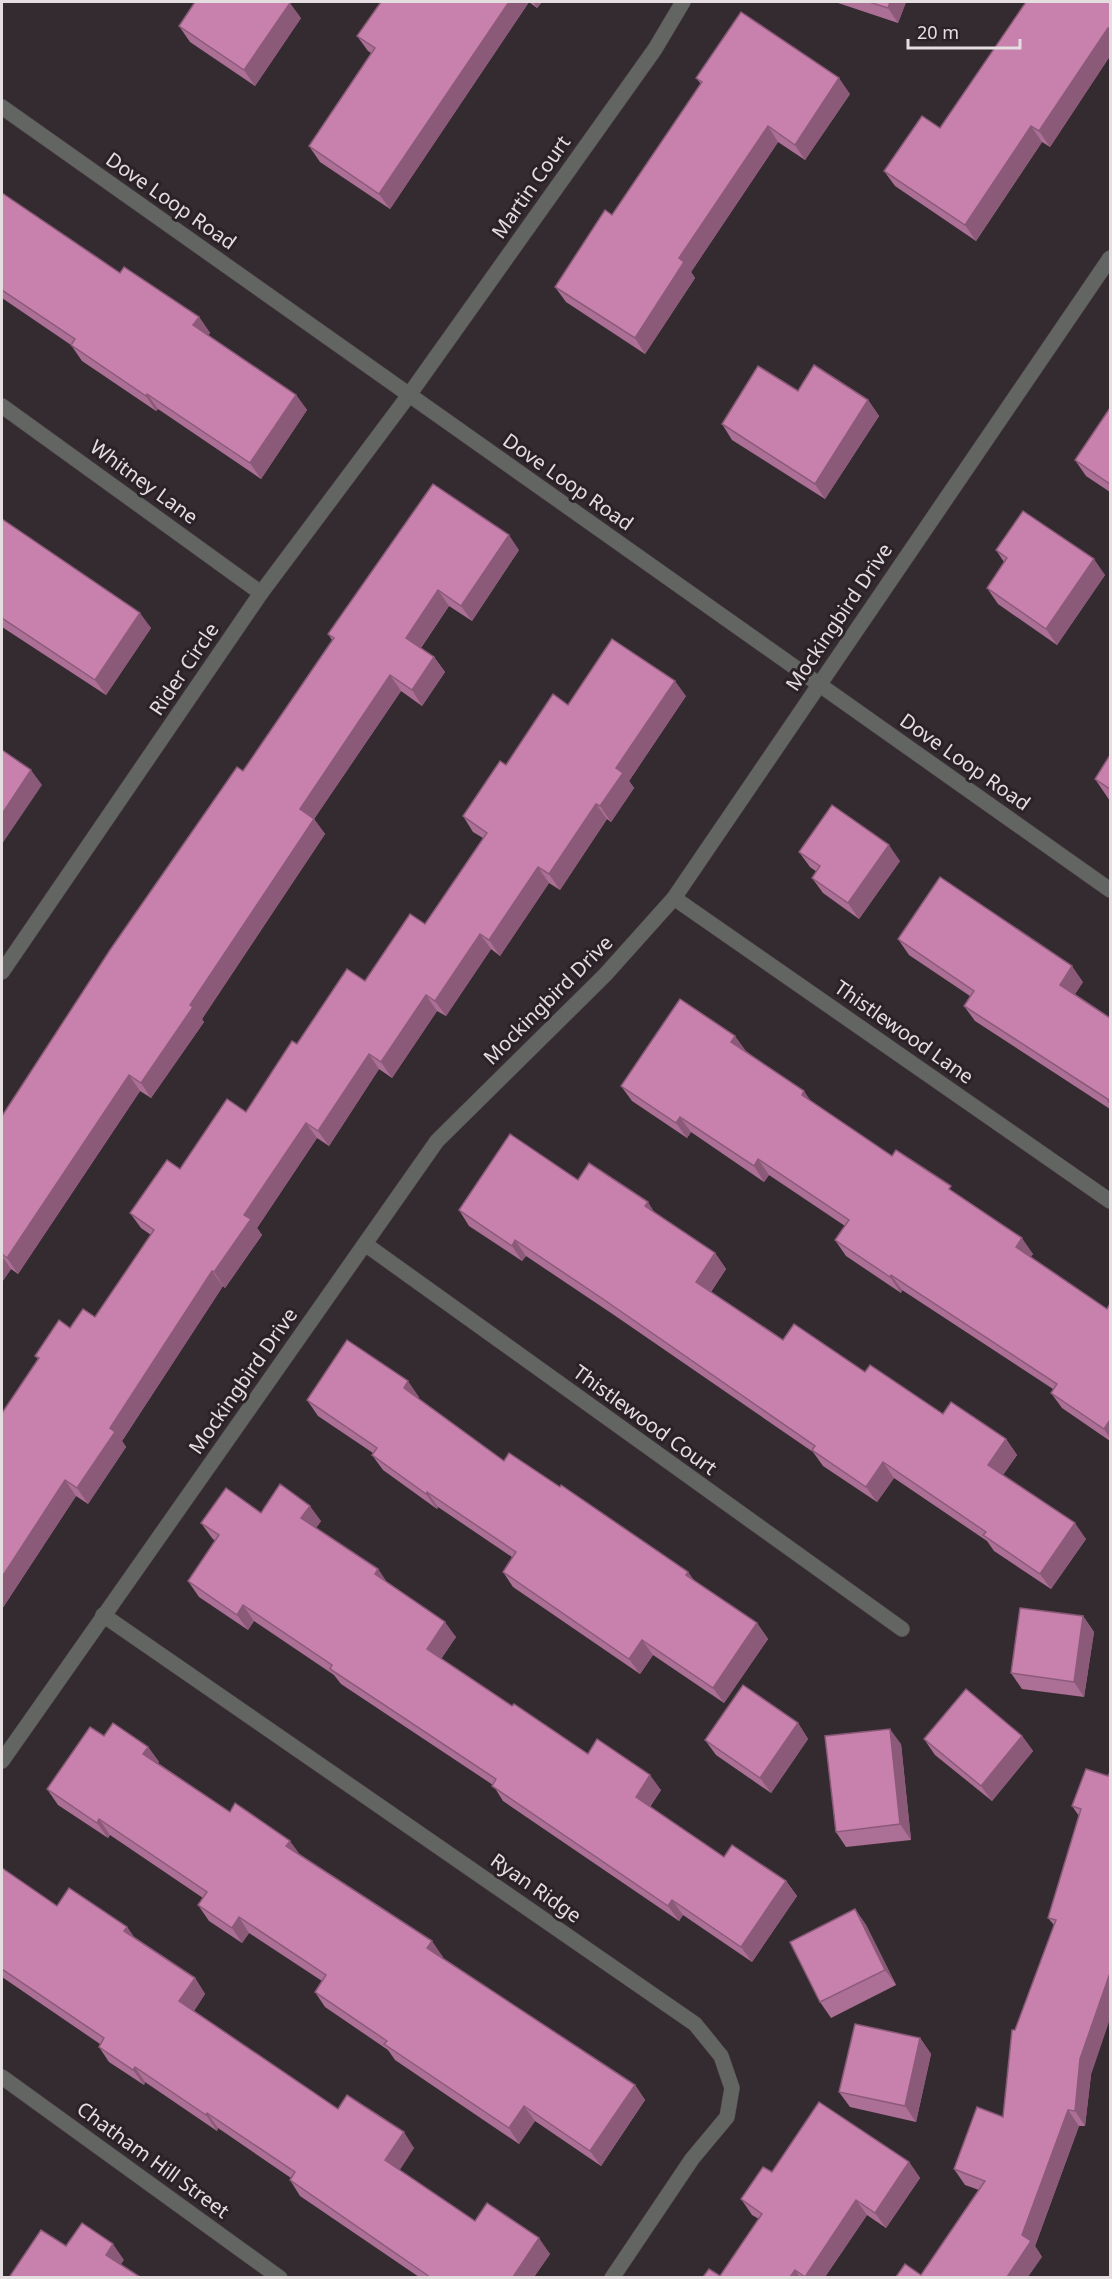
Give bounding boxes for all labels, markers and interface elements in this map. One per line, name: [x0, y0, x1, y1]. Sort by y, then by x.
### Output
scale bar: [908, 12, 1020, 50]
text: 20 m: [917, 20, 959, 44]
street label: Martin Court: [485, 130, 576, 244]
street label: Dove Loop Road: [101, 146, 242, 256]
street label: Dove Loop Road: [498, 427, 639, 537]
street label: Whitney Lane: [85, 433, 204, 530]
street label: Mockingbird Drive: [779, 538, 898, 696]
street label: Rider Circle: [143, 617, 225, 720]
street label: Dove Loop Road: [895, 707, 1036, 817]
street label: Mockingbird Drive: [477, 929, 618, 1070]
street label: Thistlewood Lane: [829, 973, 979, 1090]
street label: Mockingbird Drive: [182, 1302, 303, 1459]
street label: Thistlewood Court: [568, 1358, 723, 1481]
street label: Ryan Ridge: [486, 1846, 587, 1929]
street label: Chatham Hill Street: [72, 2095, 235, 2224]

